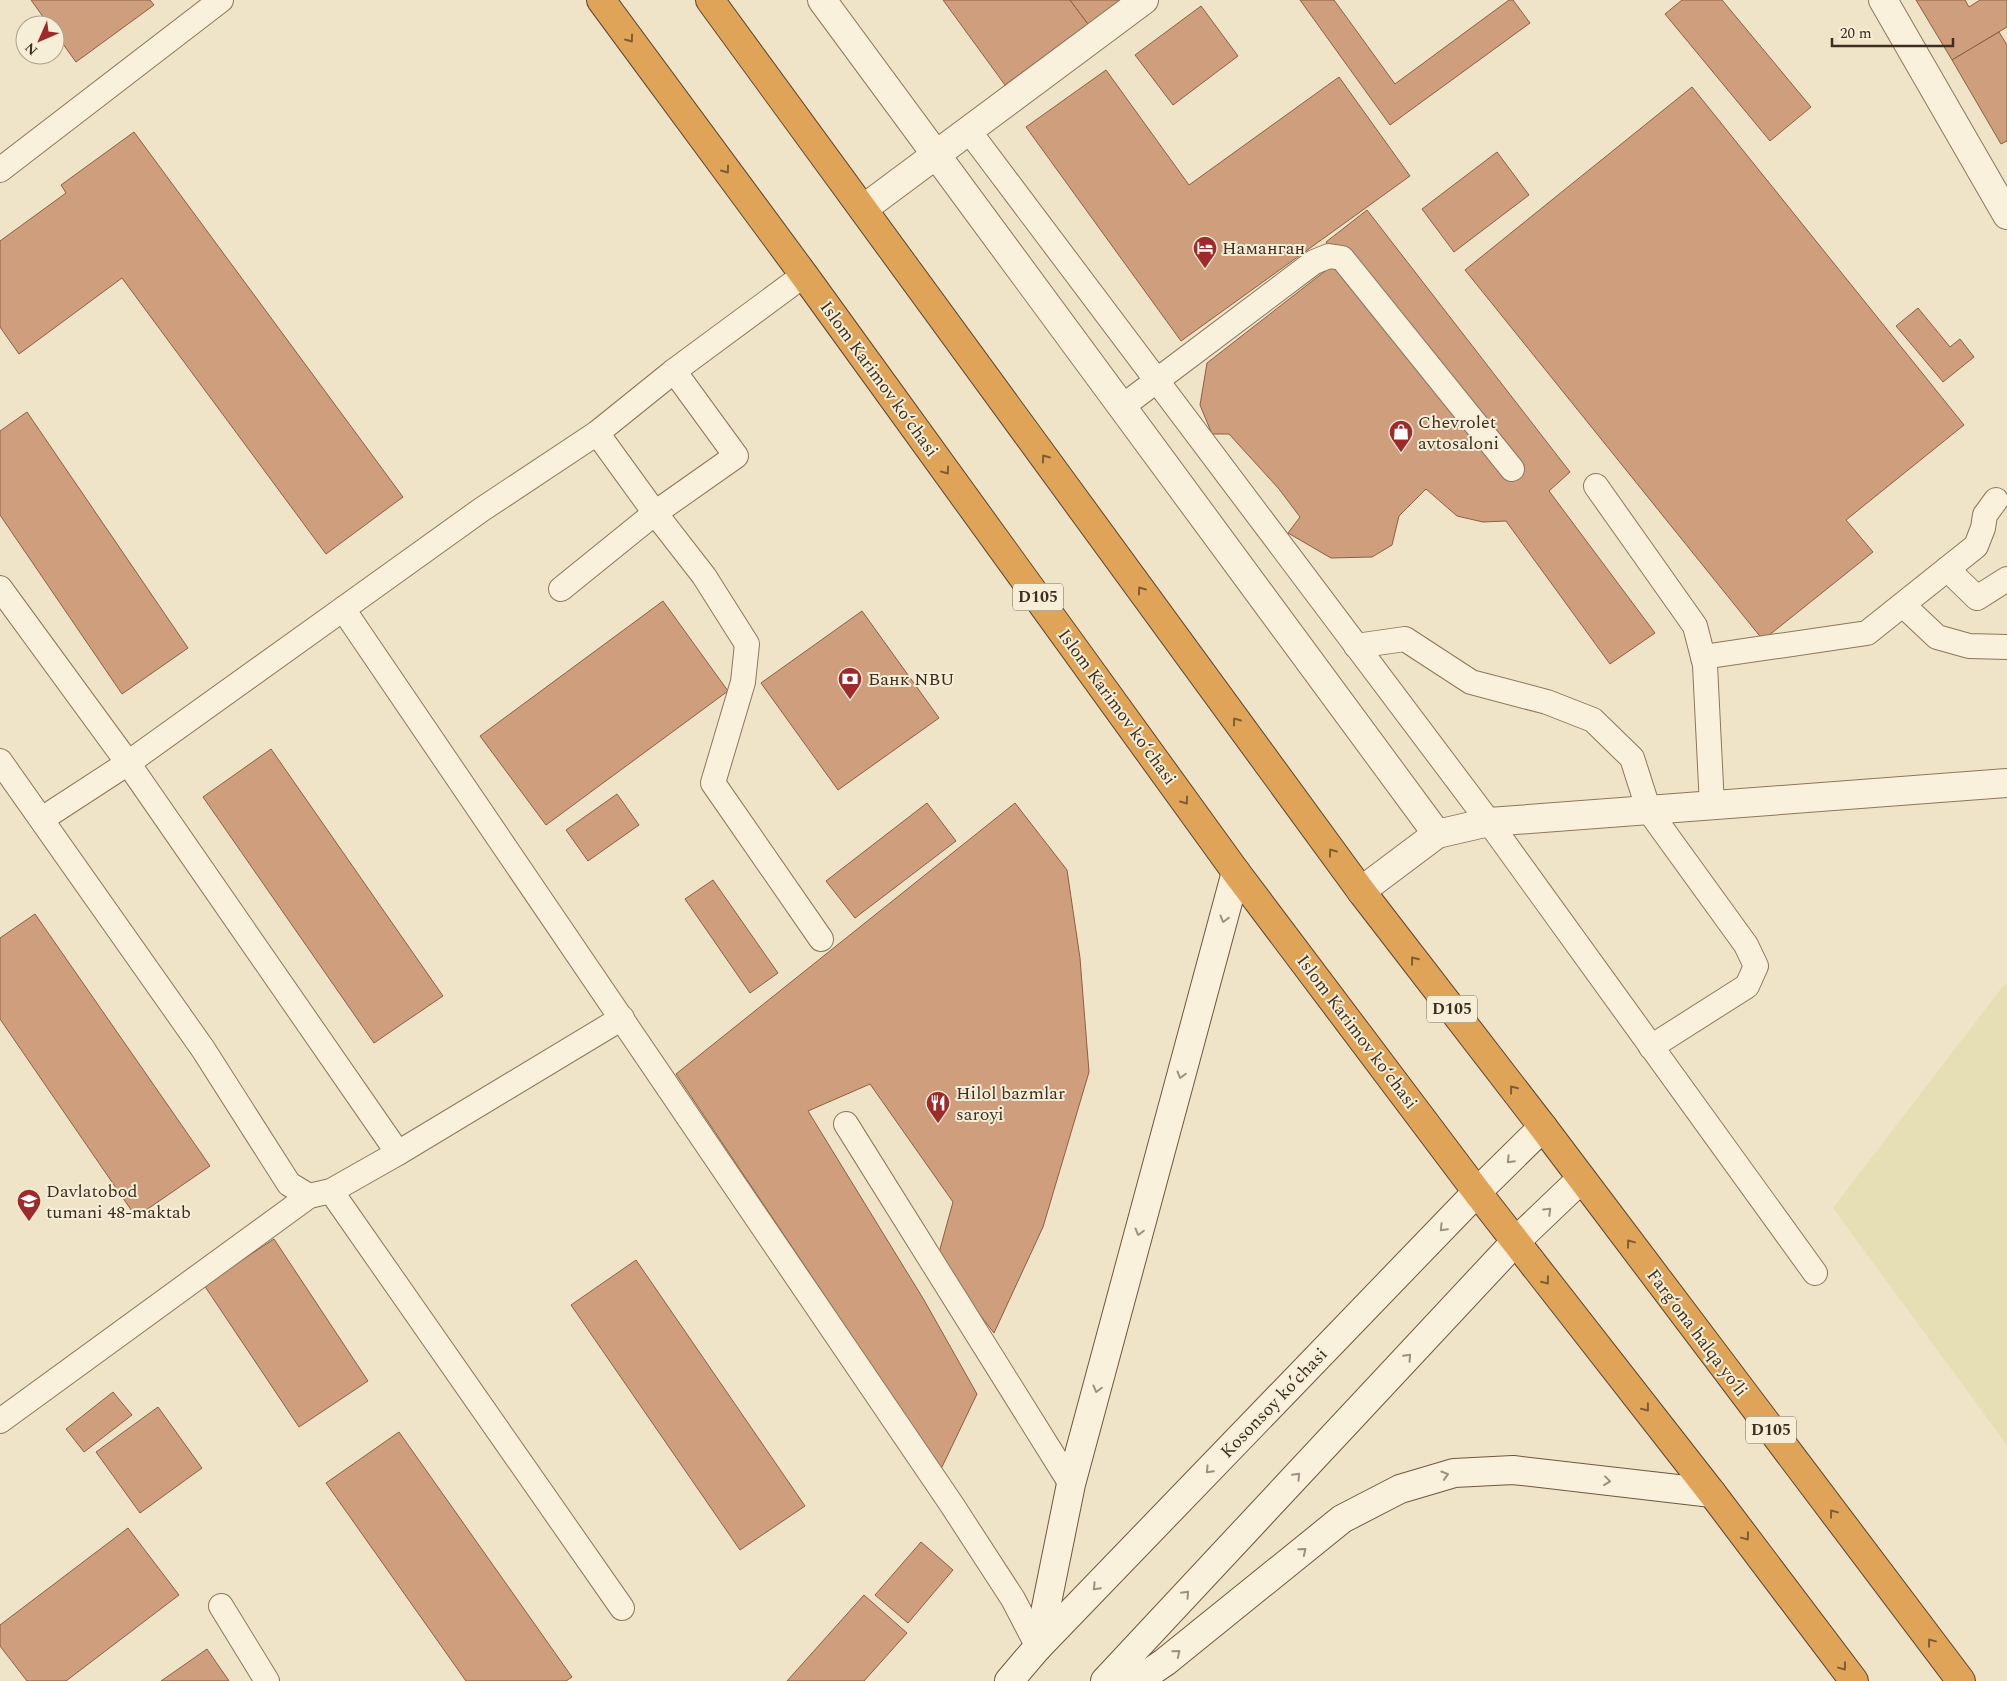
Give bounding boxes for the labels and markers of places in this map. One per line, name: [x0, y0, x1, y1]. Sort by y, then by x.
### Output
hotel icon: Наманган: [1192, 235, 1218, 269]
place label: Наманган: [1222, 235, 1305, 262]
place label: Chevrolet avtosaloni: [1418, 409, 1499, 457]
shop icon: Chevrolet avtosaloni: [1388, 419, 1414, 453]
bank icon: Банк NBU: [837, 666, 863, 700]
place label: Банк NBU: [868, 666, 954, 693]
place label: Hilol bazmlar saroyi: [956, 1080, 1065, 1128]
restaurant icon: Hilol bazmlar saroyi: [925, 1090, 951, 1124]
place label: Davlatobod tumani 48-maktab: [46, 1178, 191, 1226]
school or university icon: Davlatobod tumani 48-maktab: [16, 1188, 42, 1222]

